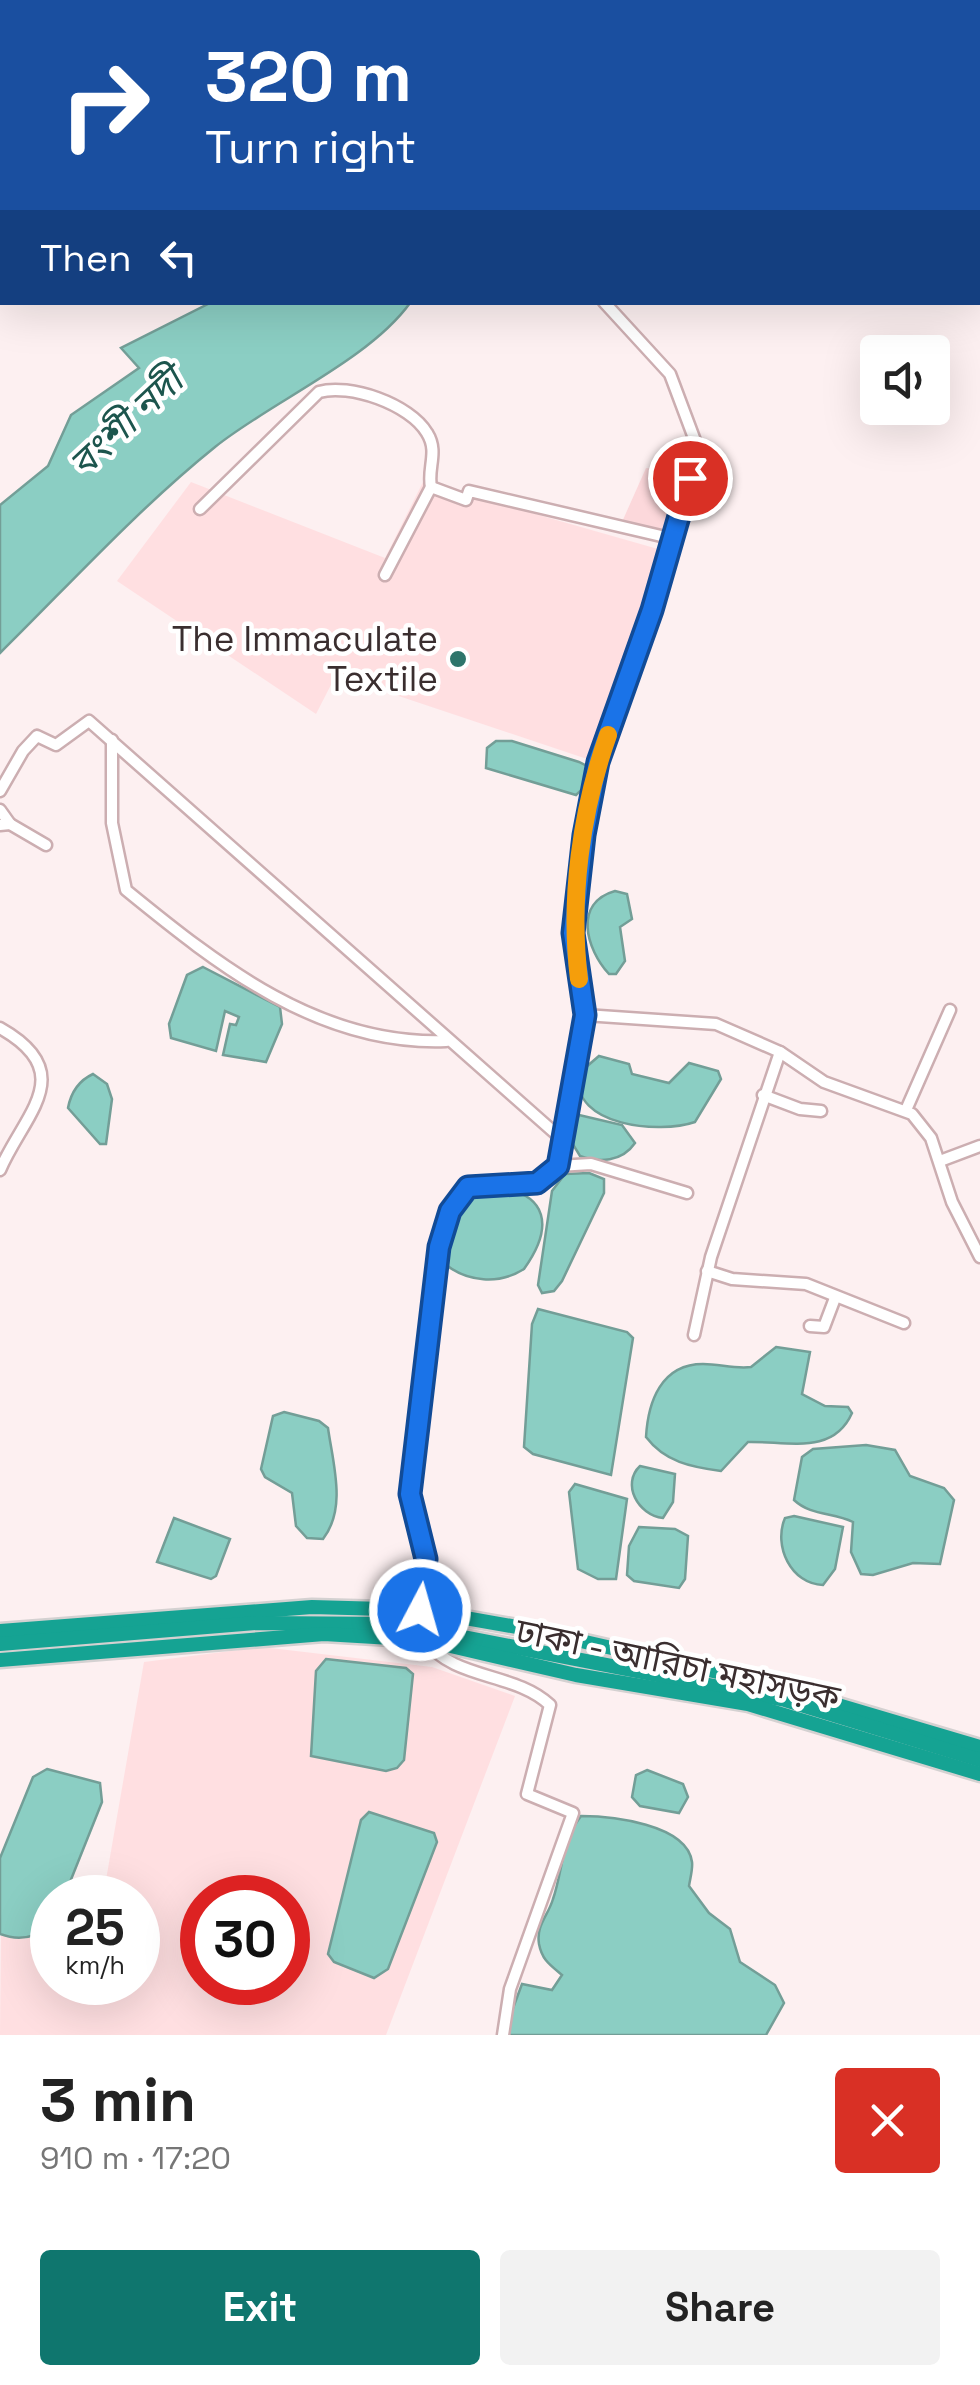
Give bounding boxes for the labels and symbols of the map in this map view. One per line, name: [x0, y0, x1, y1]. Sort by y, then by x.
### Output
water label: বংশী নদী: [59, 352, 198, 487]
pin: [648, 436, 733, 521]
place label: The Immaculate Textile: [172, 617, 438, 701]
marker: The Immaculate Textile: [447, 648, 469, 670]
position arrow: [368, 1558, 472, 1662]
street label: ঢাকা - আরিচা মহাসড়ক: [511, 1608, 845, 1720]
speed limit sign: 30: [180, 1875, 310, 2005]

